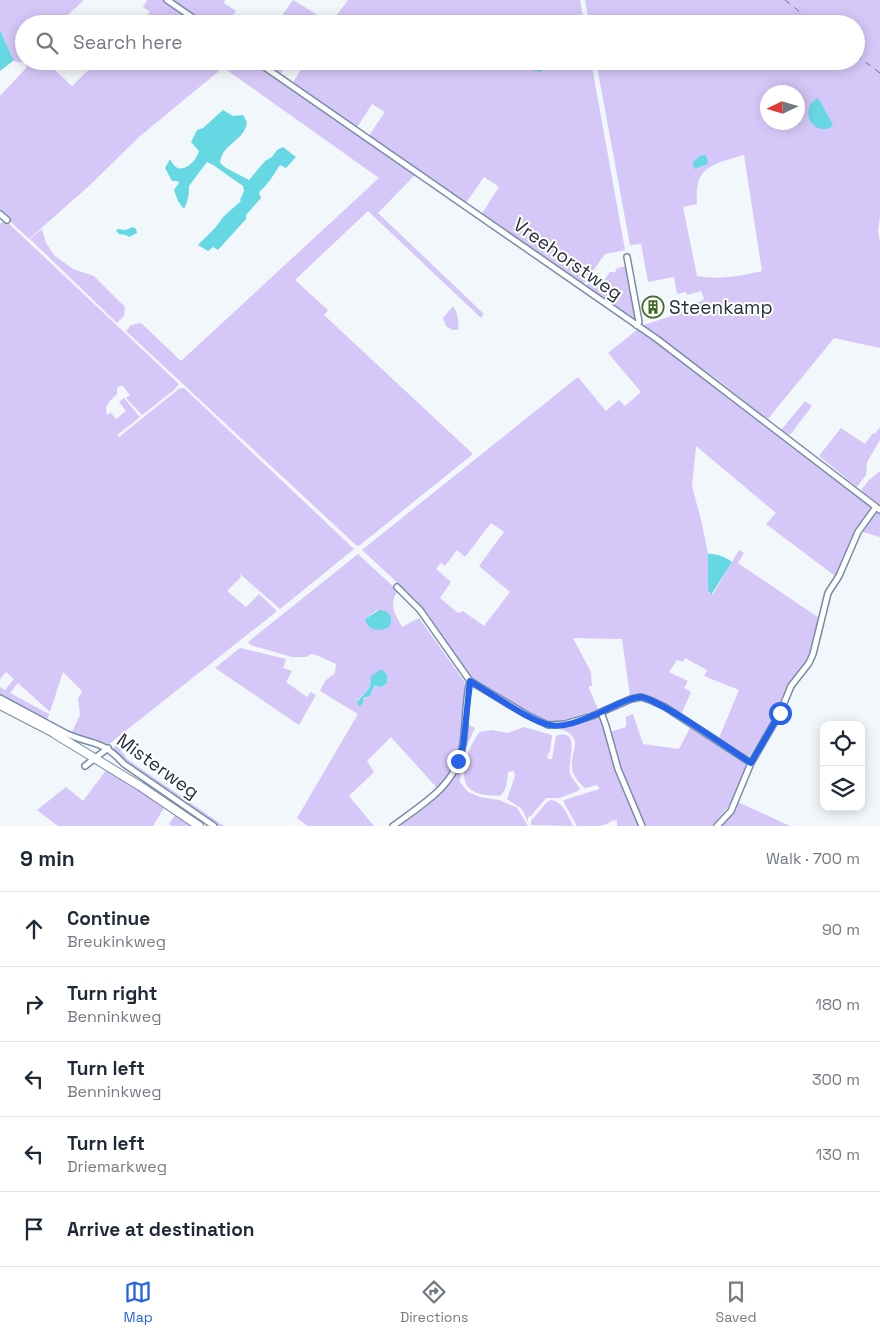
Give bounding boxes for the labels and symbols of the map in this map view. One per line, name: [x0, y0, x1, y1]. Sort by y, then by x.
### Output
north arrow: [760, 85, 805, 130]
street label: Vreehorstweg: [508, 212, 628, 306]
building icon: Steenkamp: [641, 295, 665, 319]
place label: Steenkamp: [669, 295, 773, 320]
route start: [769, 702, 792, 725]
street label: Misterweg: [112, 728, 204, 804]
route end: [447, 750, 470, 773]

